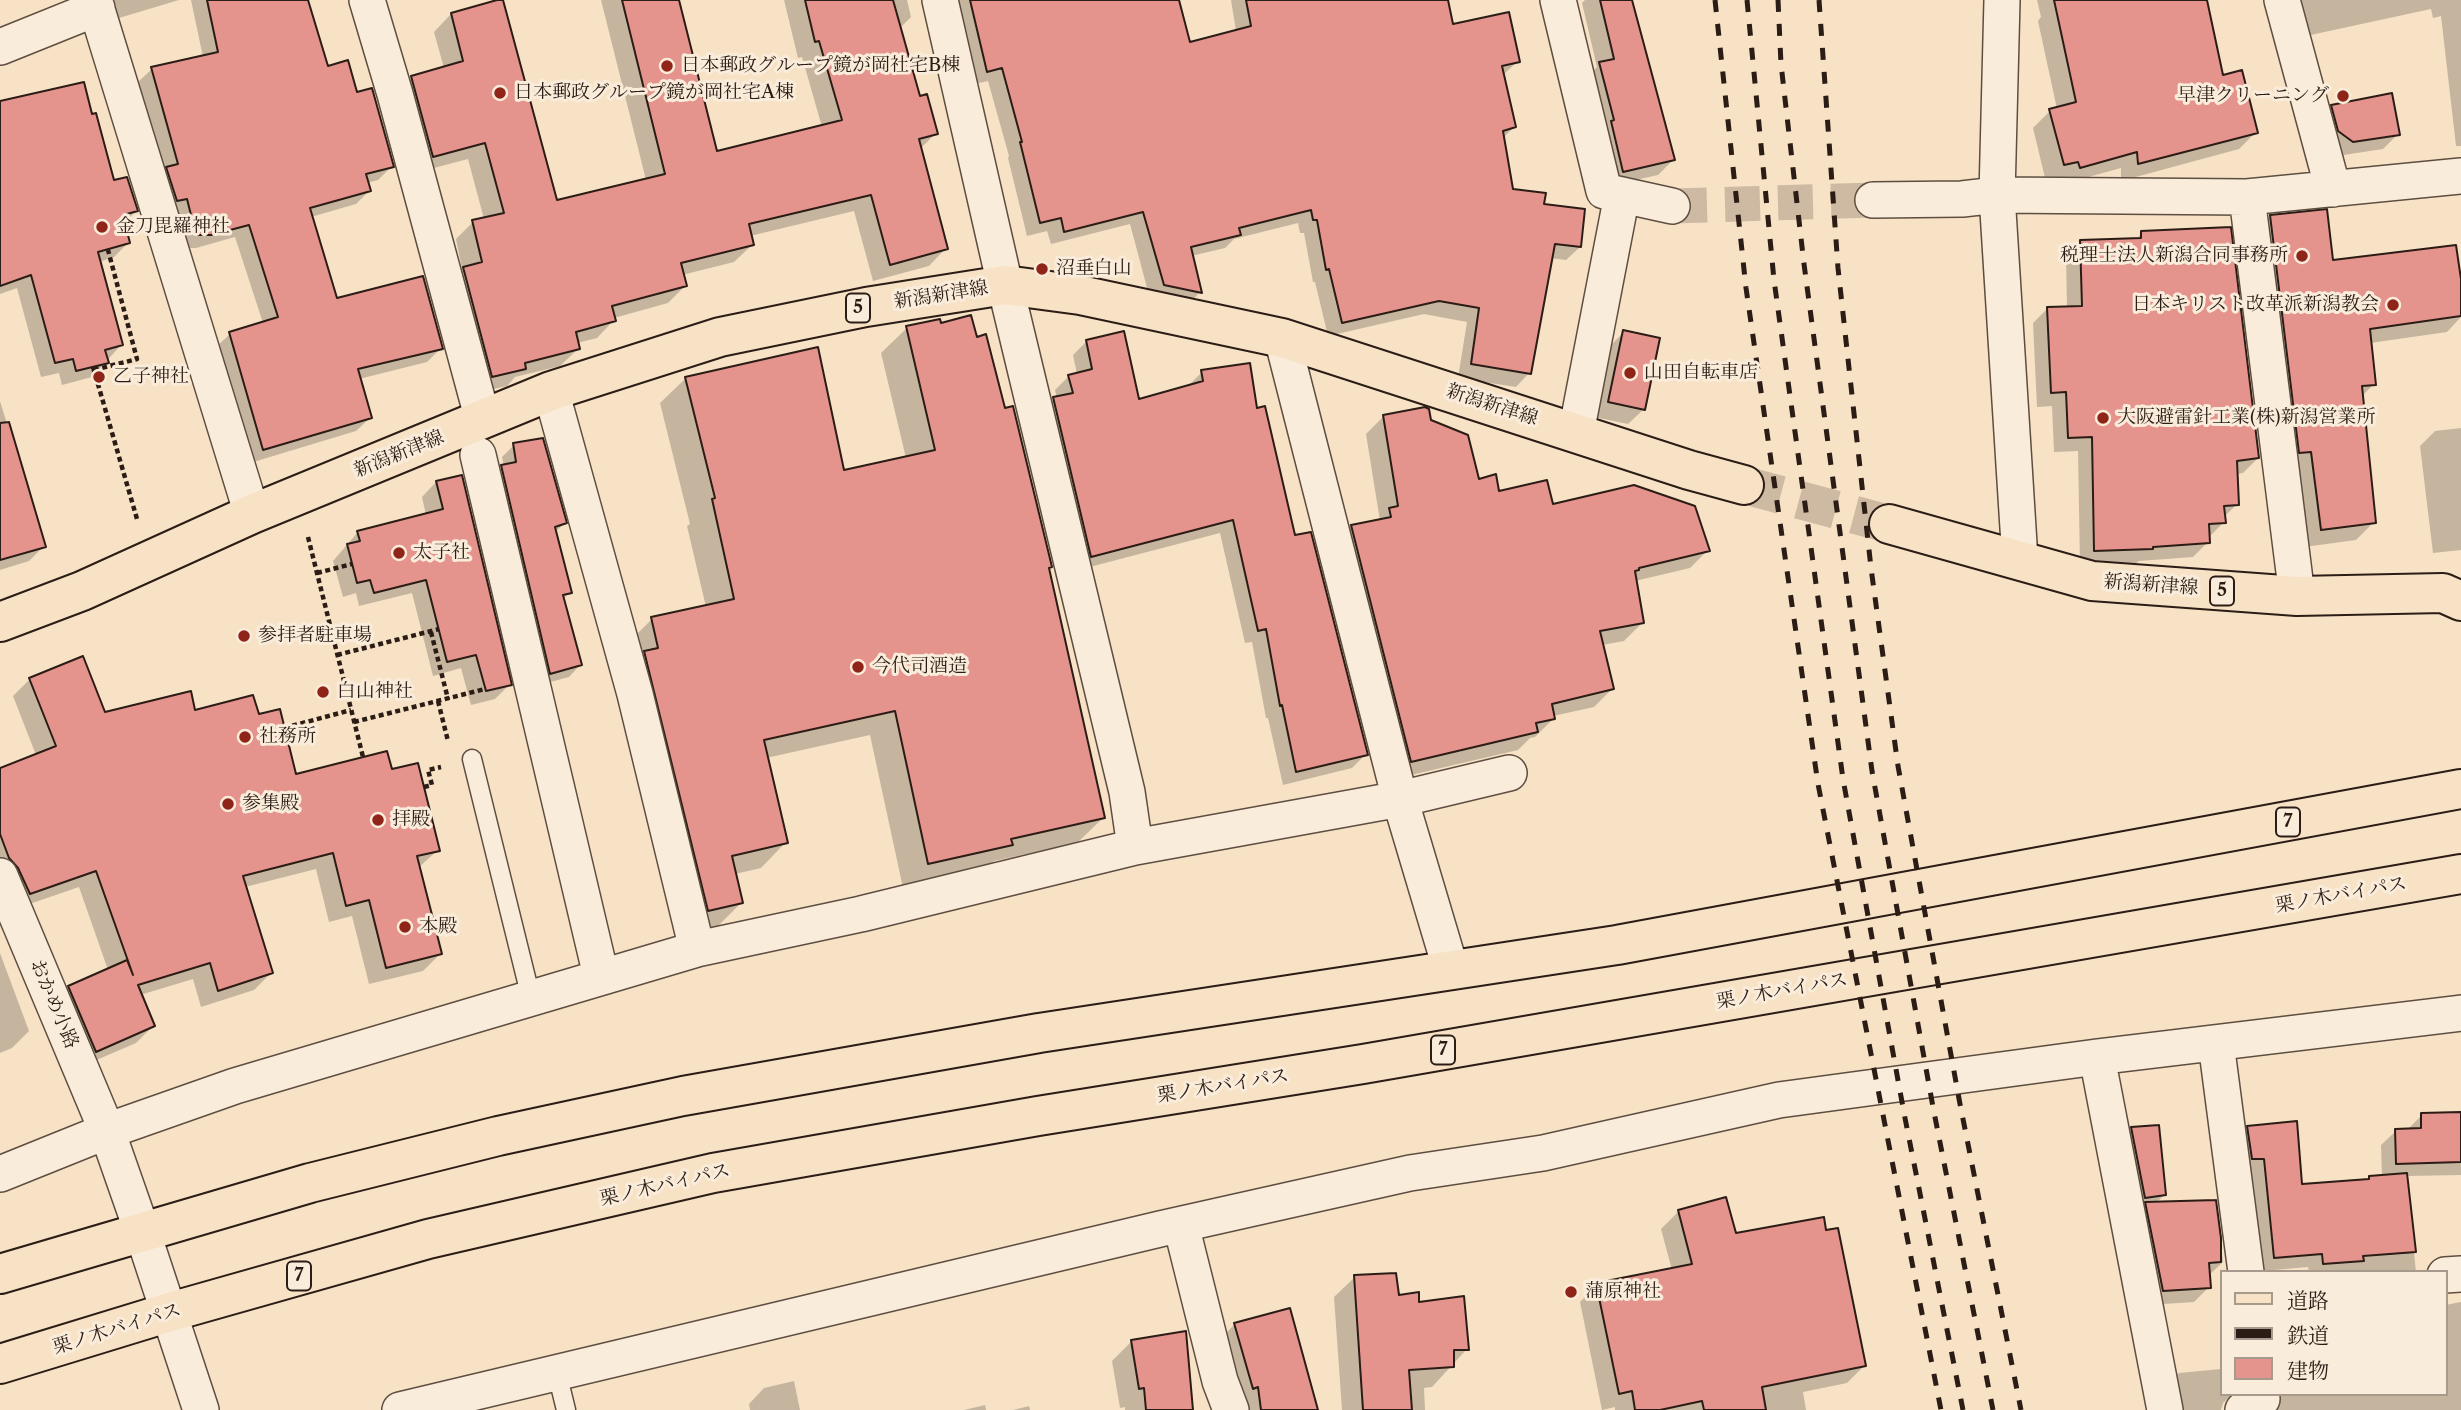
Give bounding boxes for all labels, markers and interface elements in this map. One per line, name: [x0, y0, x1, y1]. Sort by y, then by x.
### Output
place label: 日本郵政グループ鏡が岡社宅B棟: [681, 55, 960, 77]
marker: 日本郵政グループ鏡が岡社宅B棟: [659, 58, 675, 74]
place label: 日本郵政グループ鏡が岡社宅A棟: [514, 82, 794, 104]
marker: 日本郵政グループ鏡が岡社宅A棟: [492, 85, 508, 101]
place label: 早津クリーニング: [2177, 85, 2329, 107]
marker: 早津クリーニング: [2335, 88, 2351, 104]
place label: 金刀毘羅神社: [116, 216, 230, 238]
marker: 金刀毘羅神社: [94, 219, 110, 235]
place label: 税理士法人新潟合同事務所: [2060, 245, 2288, 267]
marker: 税理士法人新潟合同事務所: [2294, 248, 2310, 264]
place label: 沼垂白山: [1056, 258, 1132, 280]
marker: 沼垂白山: [1034, 261, 1050, 277]
street label: 新潟新津線: [892, 276, 990, 314]
road number: 5: [846, 294, 870, 322]
place label: 日本キリスト改革派新潟教会: [2132, 294, 2379, 316]
marker: 日本キリスト改革派新潟教会: [2385, 297, 2401, 313]
place label: 山田自転車店: [1644, 362, 1758, 384]
marker: 山田自転車店: [1622, 365, 1638, 381]
place label: 乙子神社: [113, 366, 189, 388]
marker: 乙子神社: [91, 369, 107, 385]
street label: 新潟新津線: [1443, 379, 1541, 431]
place label: 大阪避雷針工業(株)新潟営業所: [2117, 407, 2376, 429]
marker: 大阪避雷針工業(株)新潟営業所: [2095, 410, 2111, 426]
street label: 新潟新津線: [351, 426, 447, 482]
place label: 太子社: [413, 542, 470, 564]
marker: 太子社: [391, 545, 407, 561]
street label: 新潟新津線: [2103, 570, 2199, 600]
road number: 5: [2210, 576, 2234, 606]
place label: 参拝者駐車場: [258, 625, 372, 647]
marker: 参拝者駐車場: [236, 628, 252, 644]
place label: 今代司酒造: [872, 656, 967, 678]
marker: 今代司酒造: [850, 659, 866, 675]
place label: 白山神社: [337, 681, 413, 703]
marker: 白山神社: [315, 684, 331, 700]
place label: 社務所: [259, 726, 316, 748]
marker: 社務所: [237, 729, 253, 745]
place label: 参集殿: [242, 793, 299, 815]
marker: 参集殿: [220, 796, 236, 812]
road number: 7: [2276, 808, 2300, 836]
place label: 拝殿: [392, 809, 430, 831]
marker: 拝殿: [370, 812, 386, 828]
street label: 栗ノ木バイパス: [2274, 872, 2408, 918]
place label: 本殿: [419, 916, 457, 938]
marker: 本殿: [397, 919, 413, 935]
street label: おかめ小路: [25, 956, 83, 1052]
street label: 栗ノ木バイパス: [1715, 968, 1849, 1014]
road number: 7: [1431, 1036, 1455, 1064]
street label: 栗ノ木バイパス: [1156, 1064, 1290, 1108]
street label: 栗ノ木バイパス: [598, 1159, 732, 1211]
road number: 7: [287, 1261, 311, 1290]
legend: [2220, 1270, 2447, 1396]
place label: 蒲原神社: [1585, 1281, 1661, 1303]
marker: 蒲原神社: [1563, 1284, 1579, 1300]
text: 道路: [2287, 1288, 2329, 1313]
street label: 栗ノ木バイパス: [50, 1299, 184, 1359]
text: 鉄道: [2287, 1323, 2329, 1348]
text: 建物: [2287, 1358, 2329, 1383]

